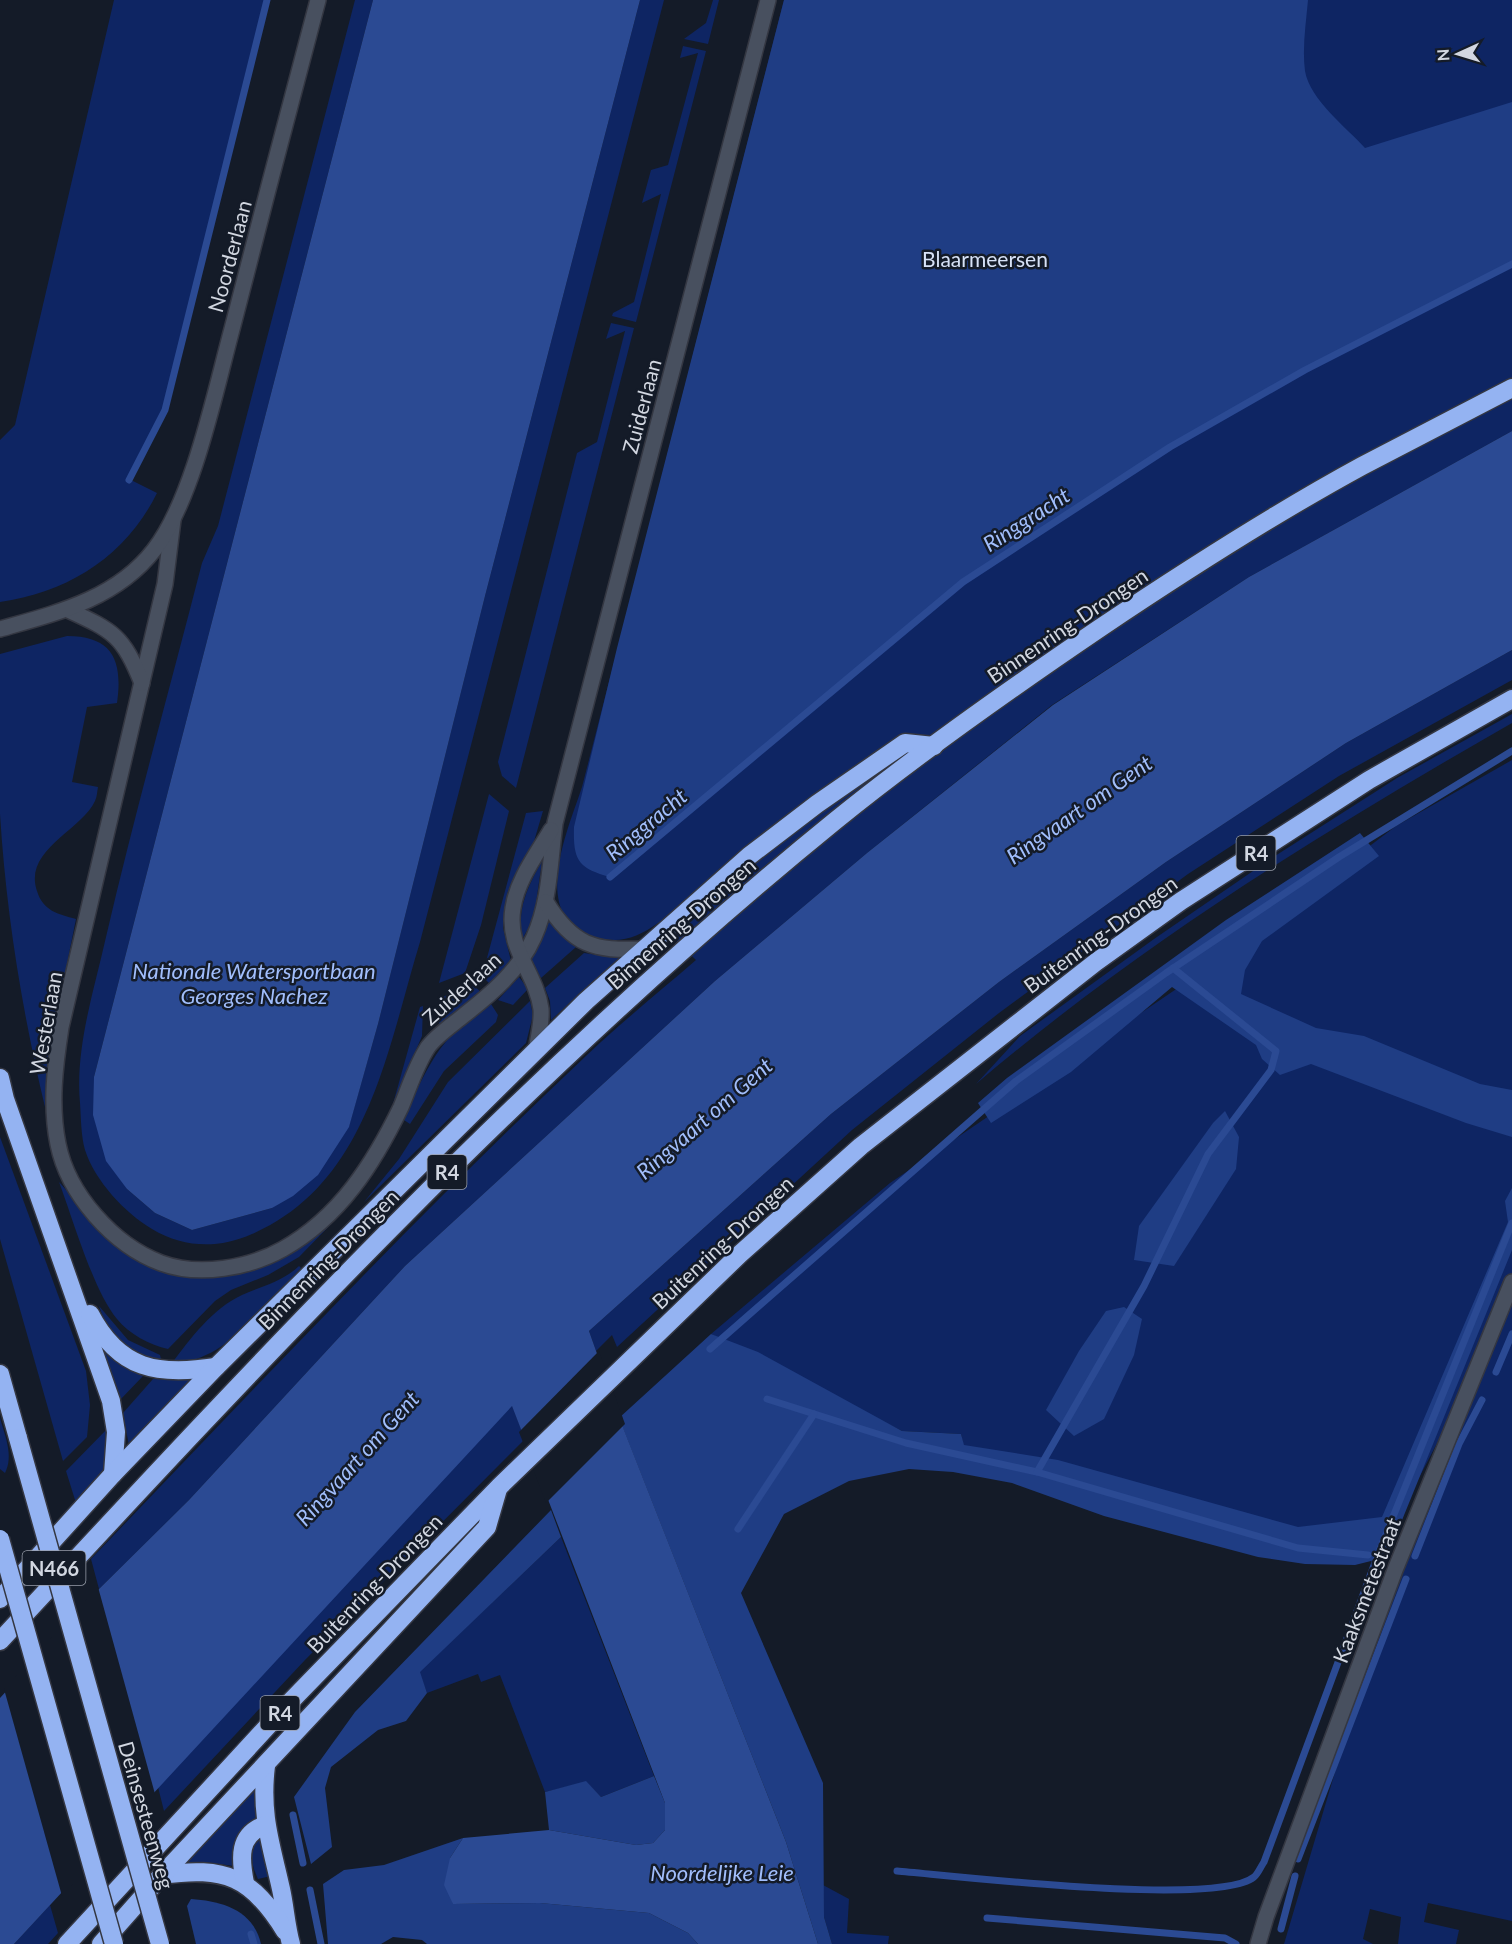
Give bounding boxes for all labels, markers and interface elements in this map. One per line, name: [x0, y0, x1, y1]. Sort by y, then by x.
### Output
north arrow: [1428, 24, 1488, 84]
text: N: [1433, 48, 1452, 62]
street label: Noorderlaan: [202, 197, 256, 315]
park label: Blaarmeersen: [922, 246, 1048, 271]
street label: Zuiderlaan: [616, 356, 666, 456]
water label: Ringgracht: [977, 481, 1075, 557]
street label: Binnenring-Drongen: [982, 562, 1152, 688]
water label: Ringvaart om Gent: [1001, 749, 1157, 869]
water label: Ringgracht: [600, 782, 692, 866]
road number: R4: [1236, 836, 1276, 870]
street label: Binnenring-Drongen: [602, 852, 760, 994]
street label: Buitenring-Drongen: [1018, 870, 1182, 998]
street label: Zuiderlaan: [417, 946, 505, 1030]
water label: Nationale Watersportbaan Georges Nachez: [132, 957, 376, 1009]
street label: Westerlaan: [24, 969, 66, 1077]
water label: Ringvaart om Gent: [630, 1051, 778, 1185]
road number: R4: [428, 1155, 466, 1189]
street label: Buitenring-Drongen: [646, 1170, 798, 1314]
street label: Binnenring-Drongen: [253, 1184, 403, 1334]
water label: Ringvaart om Gent: [290, 1385, 425, 1531]
street label: Buitenring-Drongen: [301, 1508, 447, 1658]
street label: Kaaksmetestraat: [1327, 1513, 1405, 1666]
road number: N466: [22, 1551, 86, 1585]
road number: R4: [260, 1696, 300, 1730]
street label: Deinsesteenweg: [114, 1738, 180, 1892]
water label: Noordelijke Leie: [650, 1859, 794, 1886]

